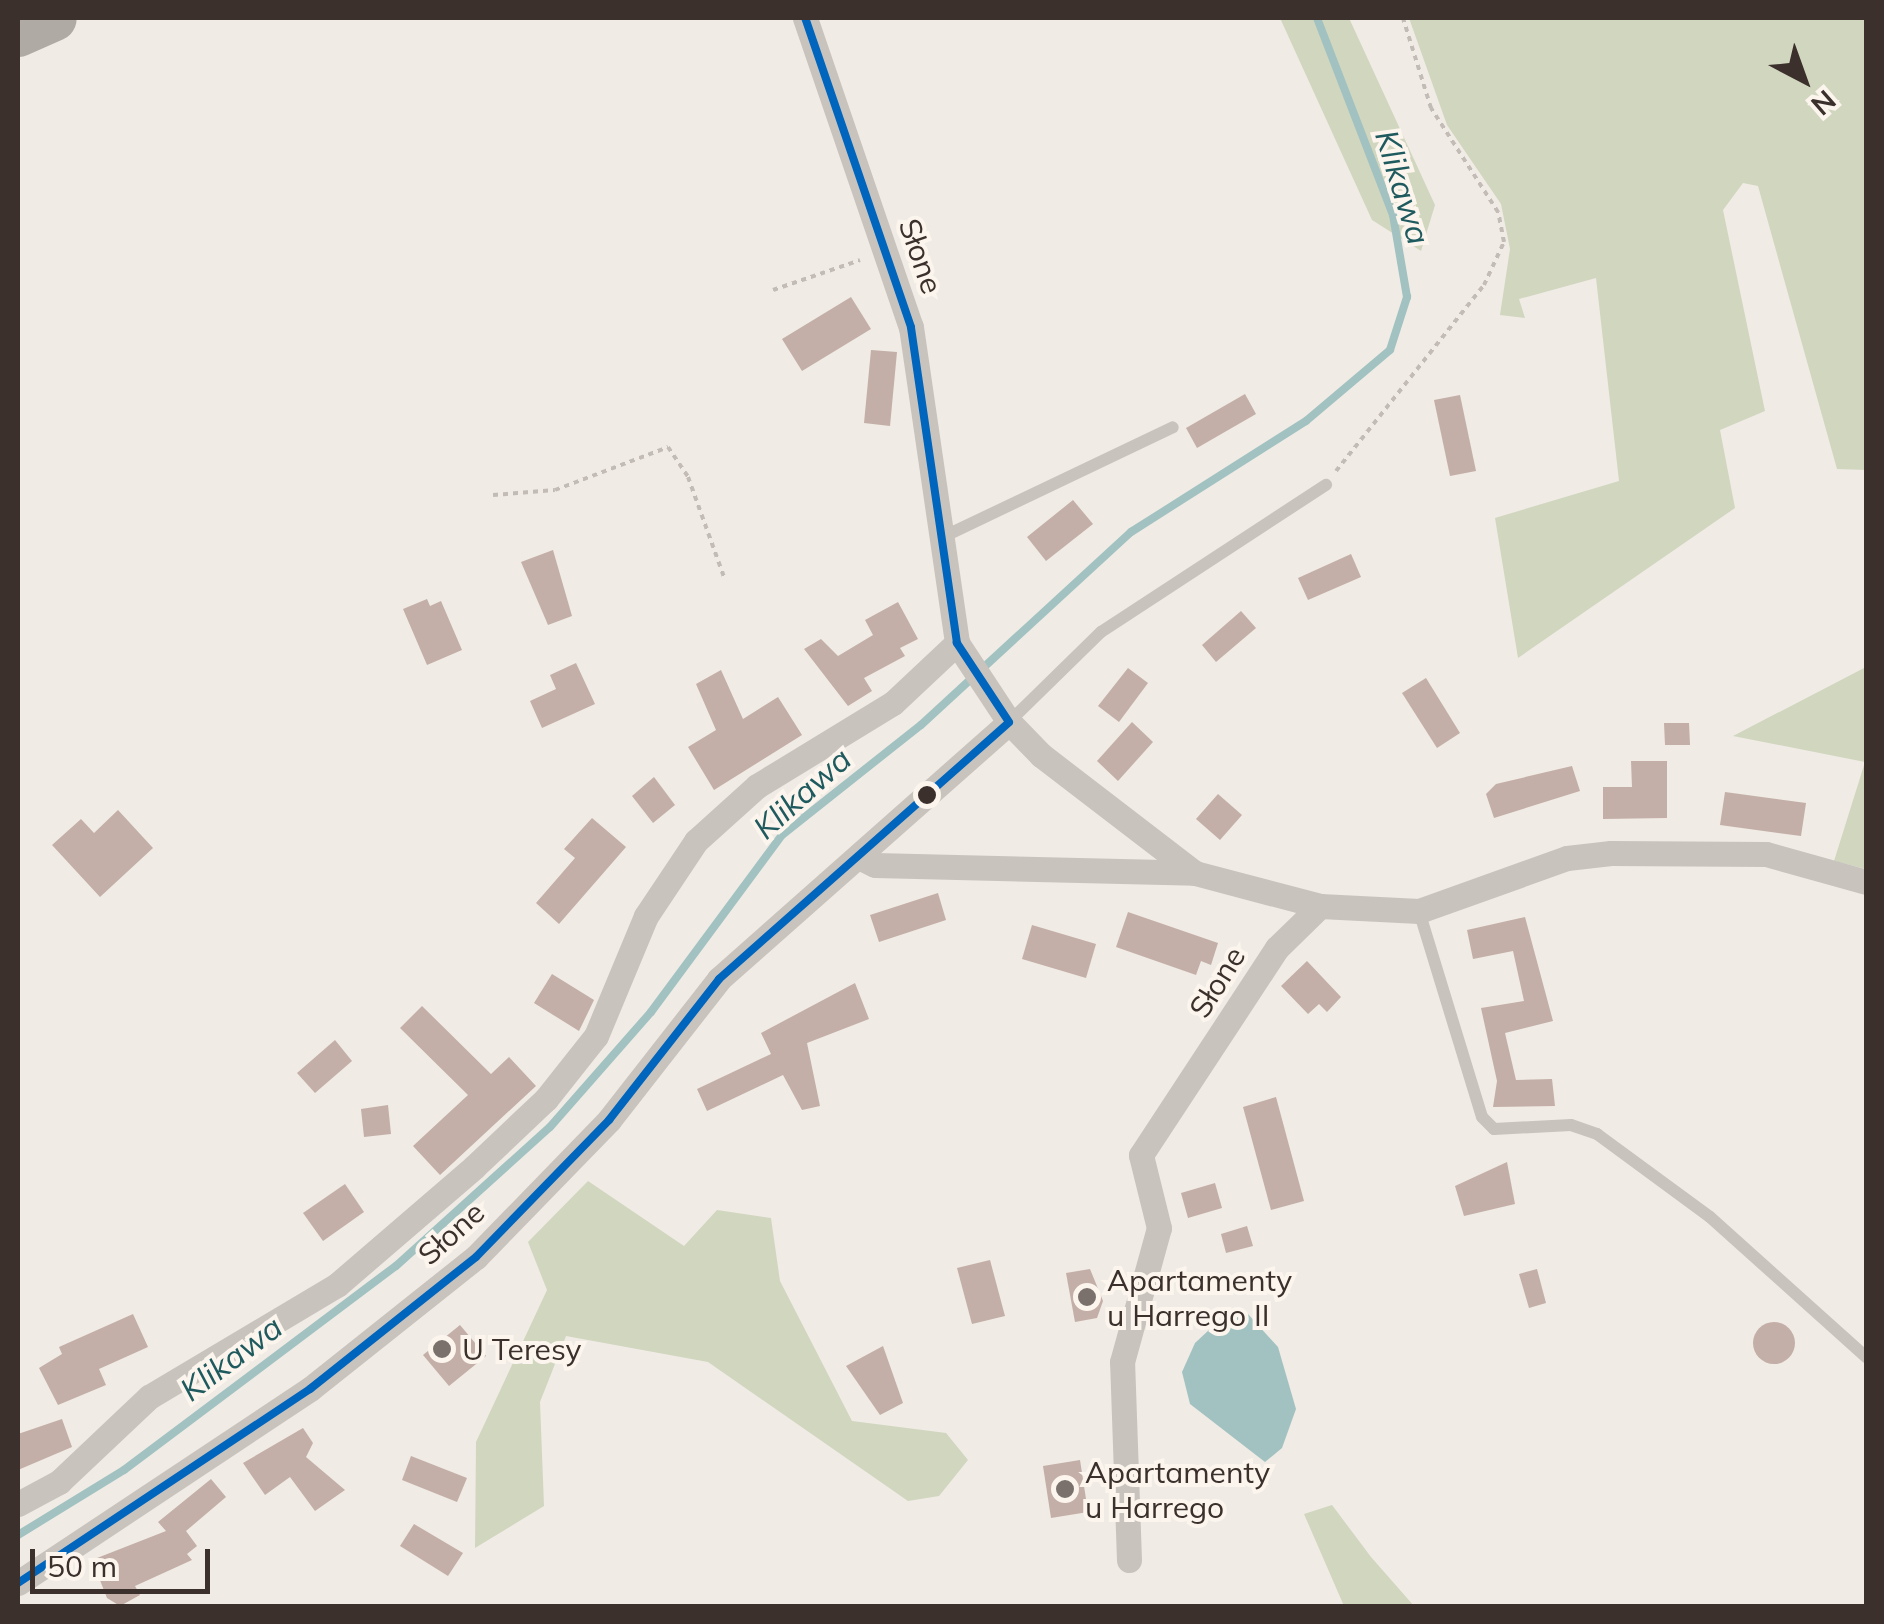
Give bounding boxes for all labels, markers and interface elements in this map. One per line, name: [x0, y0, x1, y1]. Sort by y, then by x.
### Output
north arrow: [1754, 30, 1854, 130]
text: N: [1805, 83, 1843, 123]
water label: Klikawa: [1367, 125, 1439, 249]
street label: Słone: [891, 214, 951, 298]
water label: Klikawa: [745, 739, 859, 847]
unlabelled marker: [917, 785, 937, 805]
street label: Słone: [1181, 940, 1253, 1024]
street label: Słone: [410, 1194, 492, 1272]
place label: Apartamenty u Harrego II: [1107, 1262, 1292, 1332]
marker: Apartamenty u Harrego II: [1076, 1286, 1098, 1308]
water label: Klikawa: [172, 1307, 290, 1409]
place label: U Teresy: [462, 1331, 581, 1367]
marker: U Teresy: [431, 1338, 453, 1360]
place label: Apartamenty u Harrego: [1085, 1454, 1270, 1524]
marker: Apartamenty u Harrego: [1054, 1478, 1076, 1500]
scale bar: [35, 1529, 215, 1591]
text: 50 m: [47, 1547, 117, 1585]

